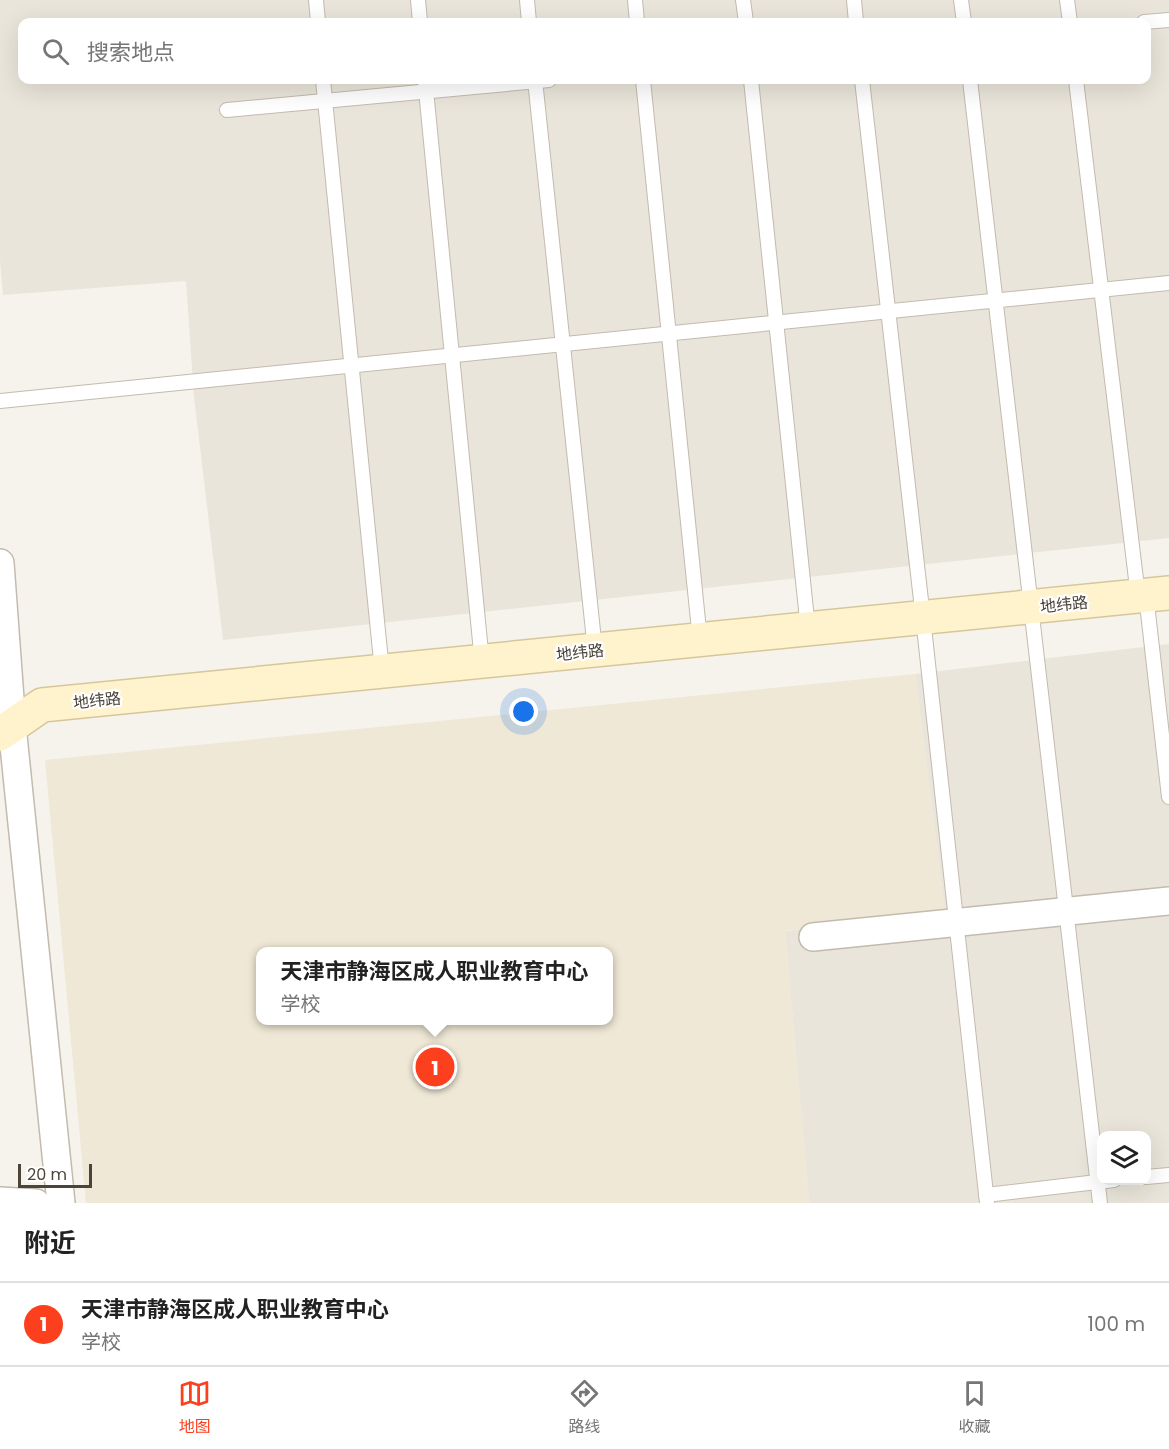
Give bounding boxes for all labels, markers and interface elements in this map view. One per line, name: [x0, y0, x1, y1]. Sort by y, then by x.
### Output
search box: [18, 18, 1151, 84]
icon: search: [39, 35, 72, 68]
text: 搜索地点: [87, 37, 175, 68]
street label: 地纬路: [1039, 591, 1089, 618]
street label: 地纬路: [555, 639, 605, 666]
street label: 地纬路: [72, 687, 122, 714]
your location: [509, 697, 538, 726]
popup: [256, 947, 613, 1025]
text: 天津市静海区成人职业教育中心: [280, 956, 589, 987]
text: 学校: [280, 990, 320, 1018]
pin: 1: [416, 1044, 454, 1090]
map controls: [1097, 1131, 1151, 1185]
button: layers: [1097, 1131, 1151, 1185]
scale bar: [18, 1161, 92, 1188]
text: 20 m: [27, 1163, 67, 1186]
text: 附近: [24, 1225, 76, 1261]
text: 天津市静海区成人职业教育中心: [81, 1294, 389, 1325]
text: 1: [40, 1310, 47, 1338]
text: 100 m: [1088, 1310, 1145, 1338]
text: 学校: [81, 1328, 121, 1356]
tab: 地图: [178, 1377, 211, 1439]
tab: 路线: [568, 1377, 601, 1439]
tab: 收藏: [958, 1377, 991, 1439]

